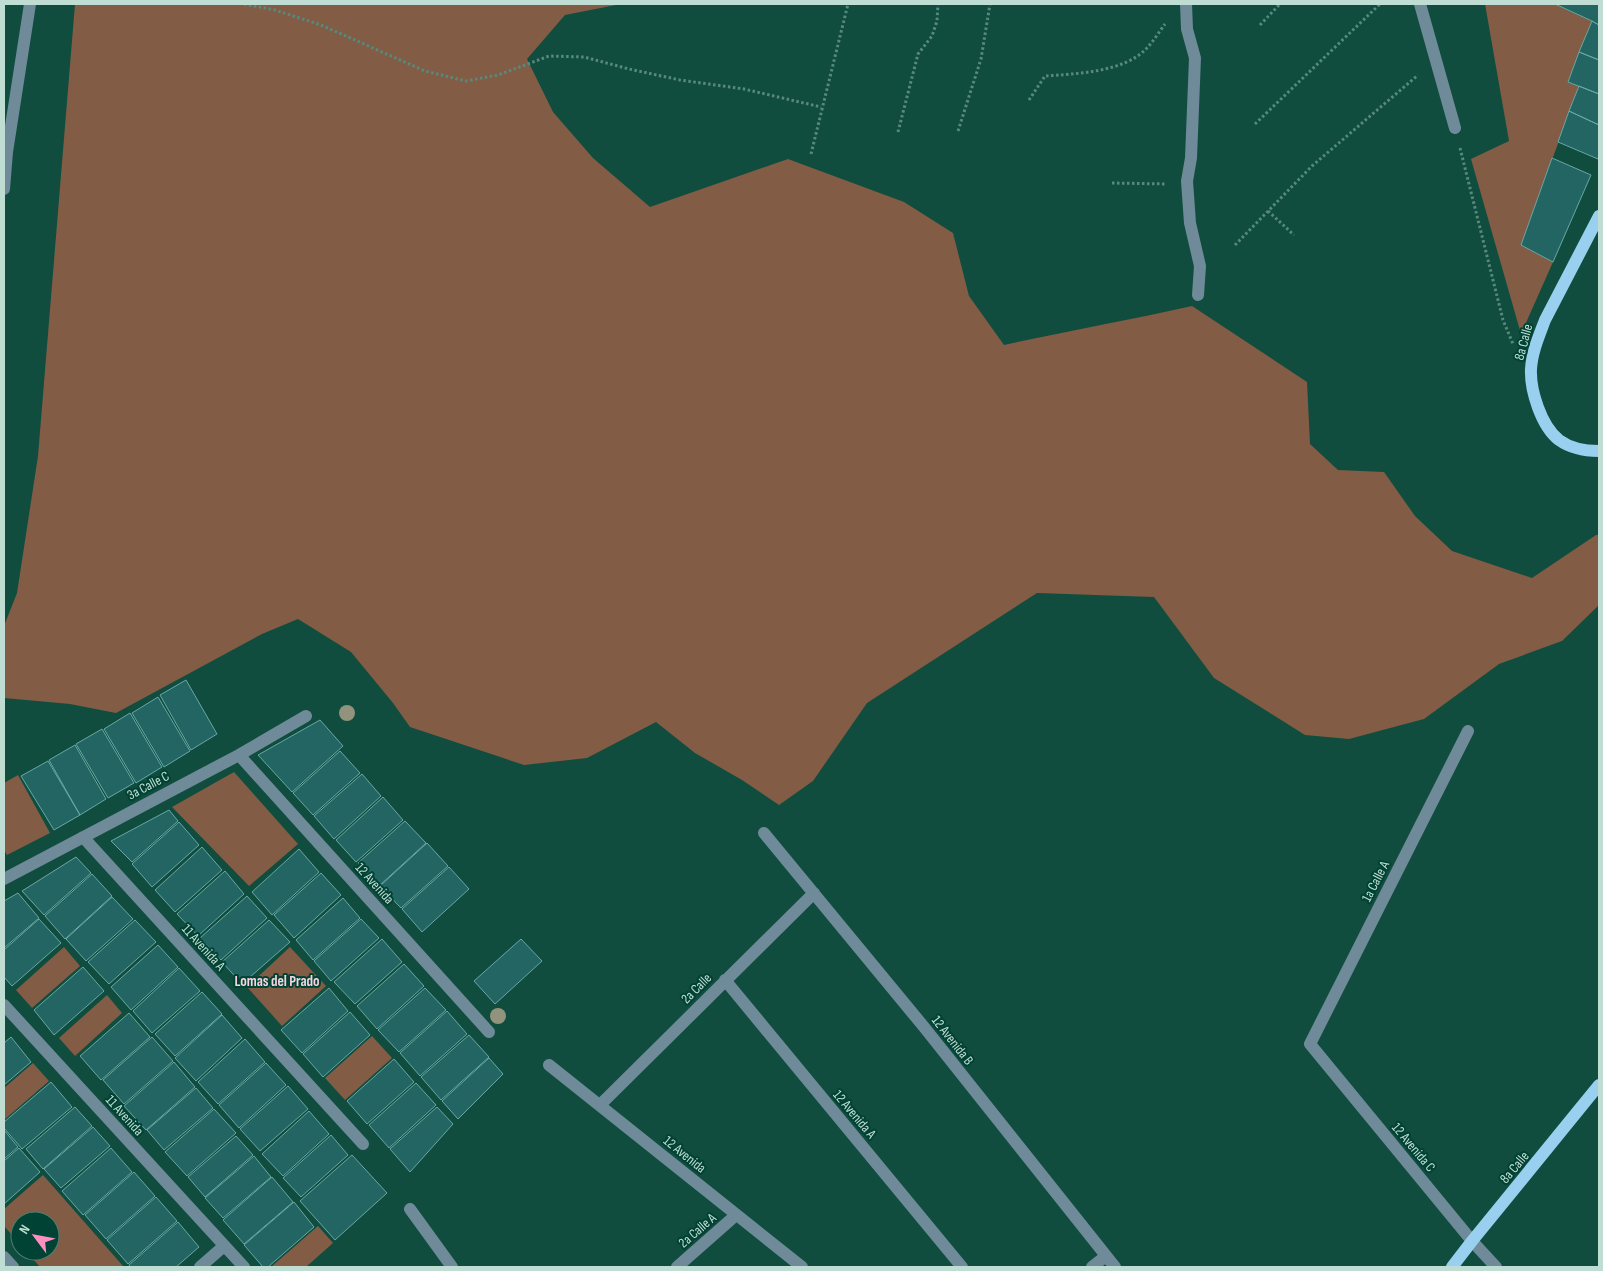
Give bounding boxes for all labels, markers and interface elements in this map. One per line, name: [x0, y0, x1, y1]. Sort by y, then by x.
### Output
street label: 8a Calle: [1511, 322, 1536, 362]
street label: 3a Calle C: [124, 767, 172, 804]
street label: 1a Calle A: [1358, 857, 1393, 905]
street label: 12 Avenida: [352, 859, 398, 907]
street label: 11 Avenida A: [178, 921, 230, 975]
street label: 2a Calle: [678, 970, 715, 1007]
district label: Lomas del Prado: [234, 972, 320, 991]
street label: 12 Avenida B: [928, 1012, 977, 1068]
street label: 12 Avenida A: [830, 1087, 880, 1143]
street label: 11 Avenida: [102, 1092, 147, 1139]
street label: 12 Avenida C: [1388, 1119, 1439, 1175]
street label: 12 Avenida: [660, 1132, 709, 1177]
street label: 8a Calle: [1496, 1148, 1533, 1187]
street label: 2a Calle A: [675, 1209, 720, 1251]
north arrow: [10, 1211, 60, 1261]
text: N: [15, 1222, 34, 1237]

